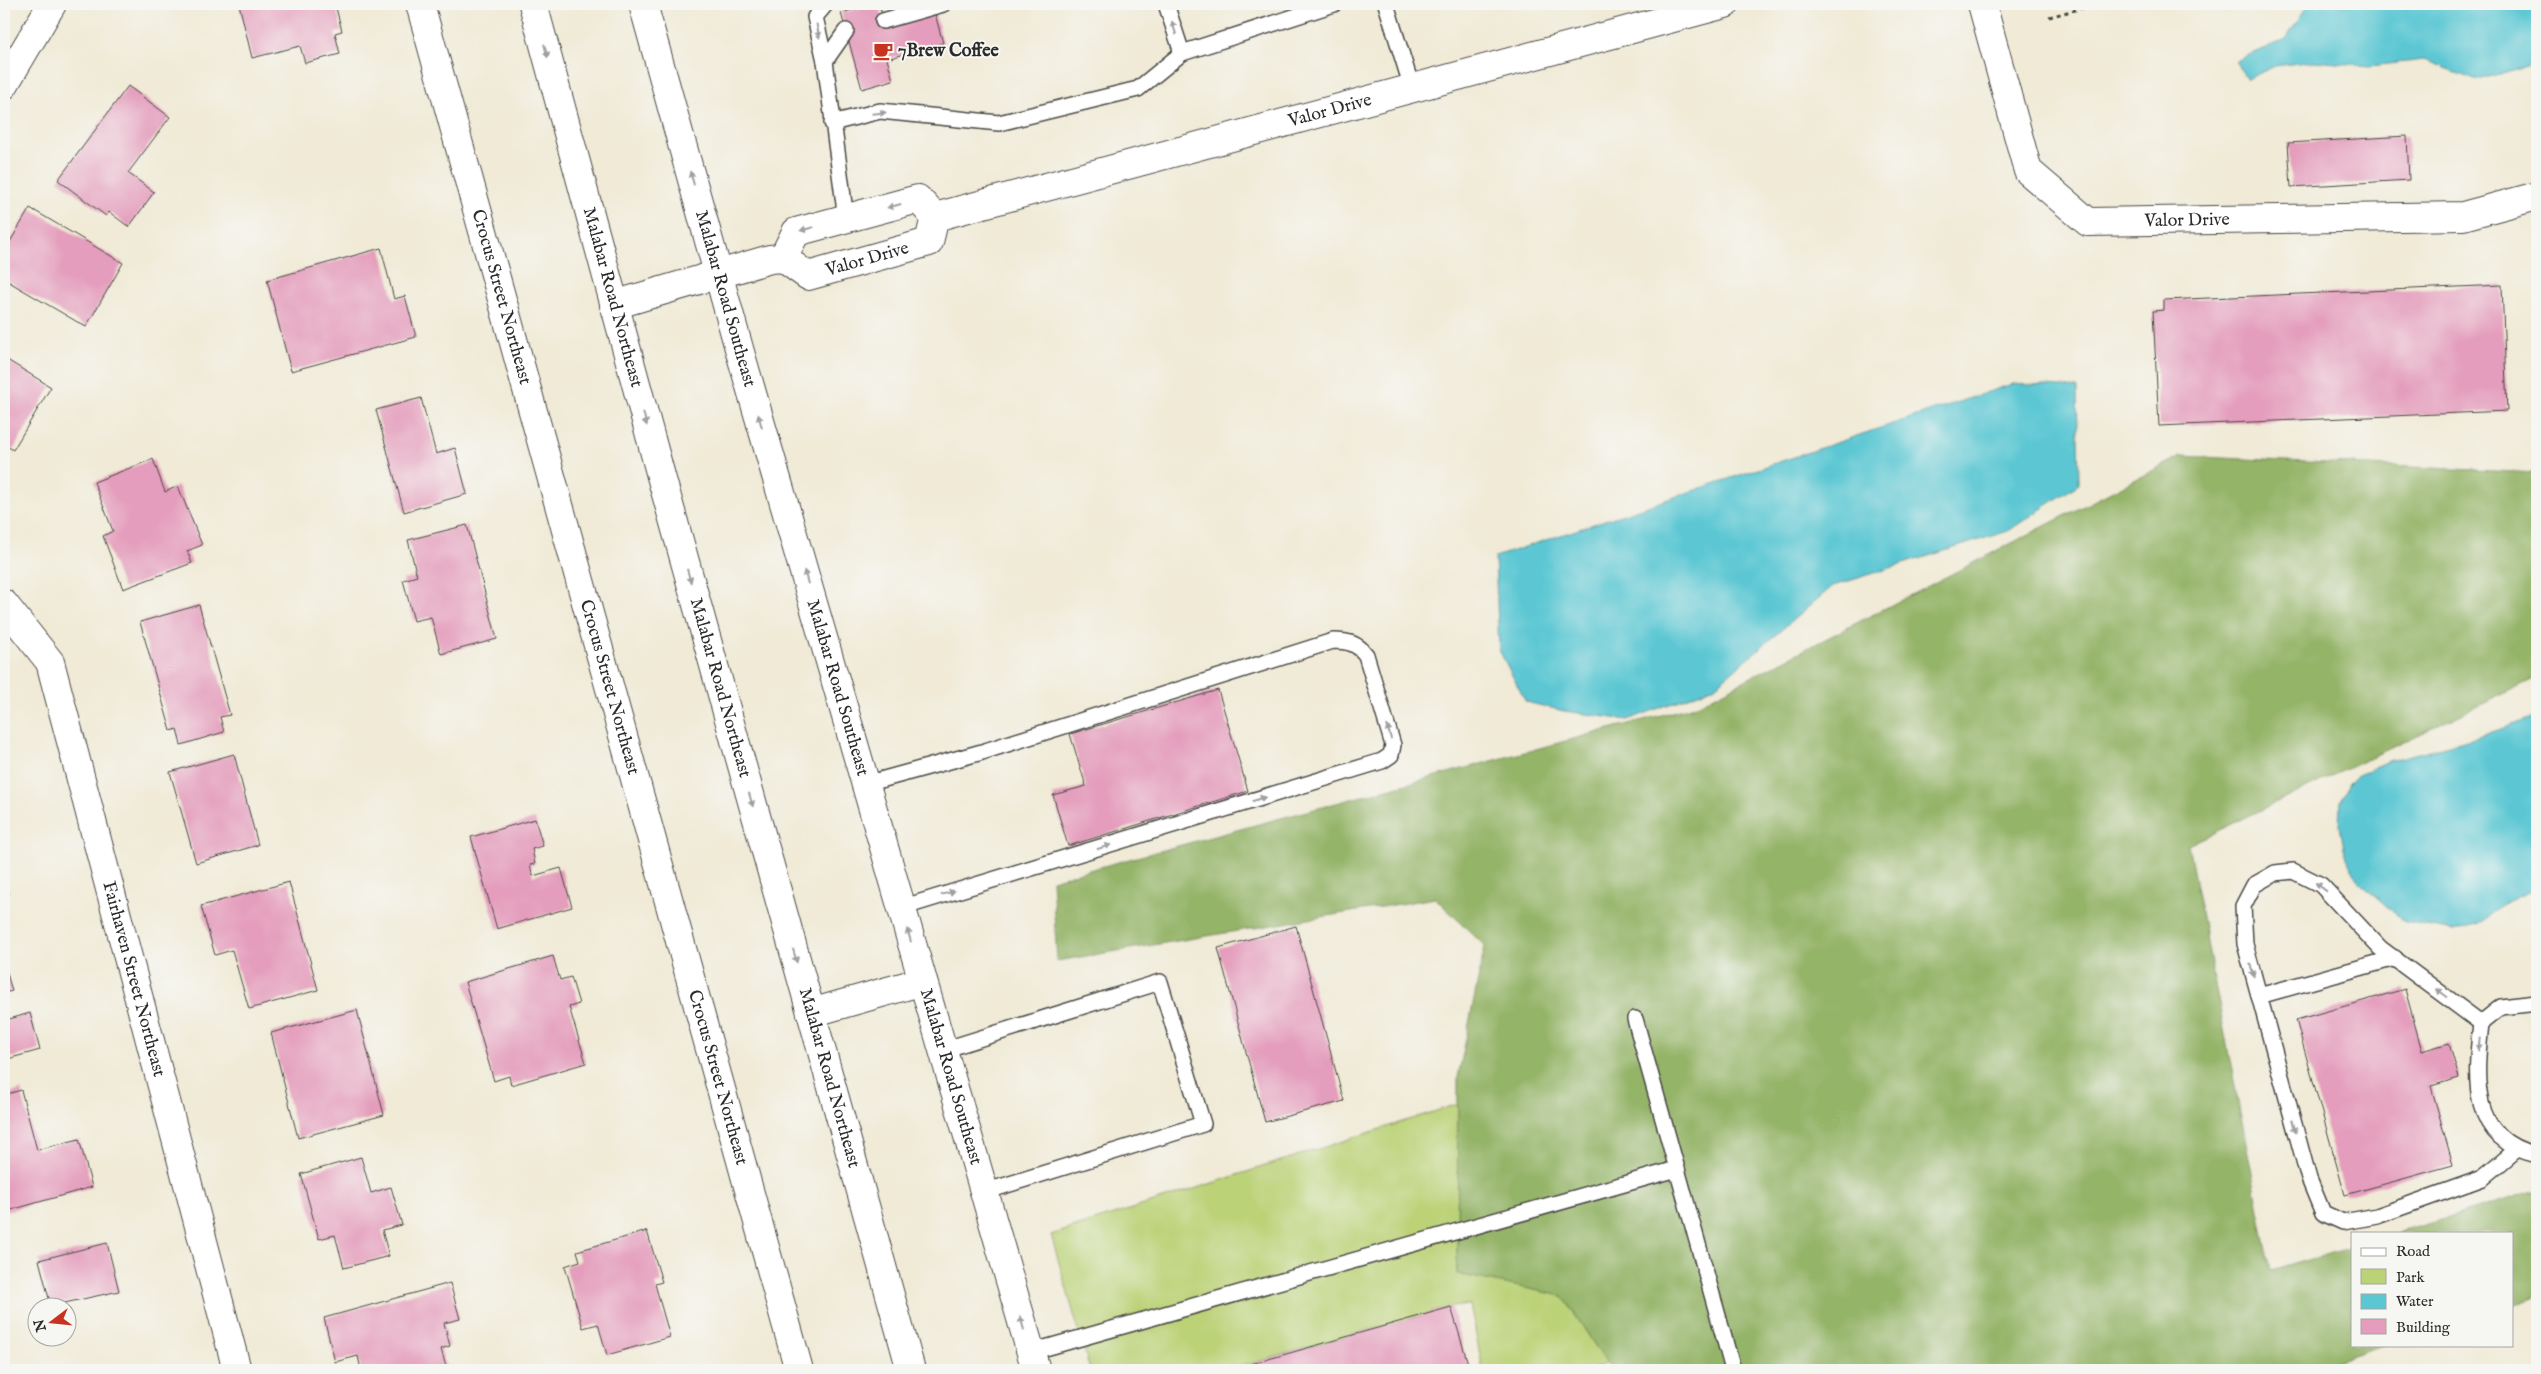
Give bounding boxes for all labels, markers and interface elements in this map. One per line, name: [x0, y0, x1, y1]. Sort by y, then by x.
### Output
one-way arrow: [1170, 21, 1177, 36]
one-way arrow: [814, 23, 822, 38]
cafe icon: 7Brew Coffee: [872, 40, 894, 62]
place label: 7Brew Coffee: [898, 40, 999, 63]
one-way arrow: [542, 43, 550, 58]
street label: Valor Drive: [1285, 88, 1374, 133]
one-way arrow: [872, 108, 888, 116]
one-way arrow: [687, 171, 695, 186]
one-way arrow: [887, 202, 902, 210]
street label: Malabar Road Northeast: [577, 205, 648, 390]
street label: Crocus Street Northeast: [466, 207, 537, 387]
street label: Malabar Road Southeast: [690, 208, 761, 390]
street label: Valor Drive: [2143, 208, 2230, 233]
one-way arrow: [799, 225, 814, 233]
street label: Valor Drive: [822, 237, 911, 282]
one-way arrow: [642, 412, 650, 427]
one-way arrow: [756, 413, 764, 428]
one-way arrow: [685, 568, 693, 583]
one-way arrow: [801, 569, 809, 584]
street label: Malabar Road Northeast: [684, 595, 756, 780]
street label: Crocus Street Northeast: [574, 597, 645, 777]
street label: Malabar Road Southeast: [801, 597, 874, 779]
one-way arrow: [1384, 725, 1392, 740]
one-way arrow: [748, 792, 756, 807]
one-way arrow: [1252, 795, 1267, 803]
one-way arrow: [1096, 843, 1111, 851]
street label: Fairhaven Street Northeast: [97, 879, 171, 1079]
one-way arrow: [2314, 881, 2327, 892]
one-way arrow: [941, 889, 956, 897]
one-way arrow: [905, 927, 913, 942]
one-way arrow: [791, 949, 799, 964]
one-way arrow: [2248, 962, 2256, 977]
street label: Malabar Road Northeast: [793, 985, 865, 1170]
street label: Malabar Road Southeast: [914, 986, 987, 1168]
street label: Crocus Street Northeast: [683, 987, 753, 1168]
one-way arrow: [2436, 988, 2449, 999]
one-way arrow: [2475, 1037, 2483, 1053]
one-way arrow: [2291, 1119, 2299, 1134]
legend: [2351, 1232, 2514, 1346]
text: Road: [2396, 1242, 2431, 1261]
text: Park: [2396, 1268, 2426, 1287]
text: Water: [2396, 1292, 2434, 1311]
north arrow: [28, 1296, 78, 1346]
one-way arrow: [1018, 1316, 1026, 1331]
text: N: [30, 1317, 51, 1335]
text: Building: [2396, 1318, 2451, 1337]

